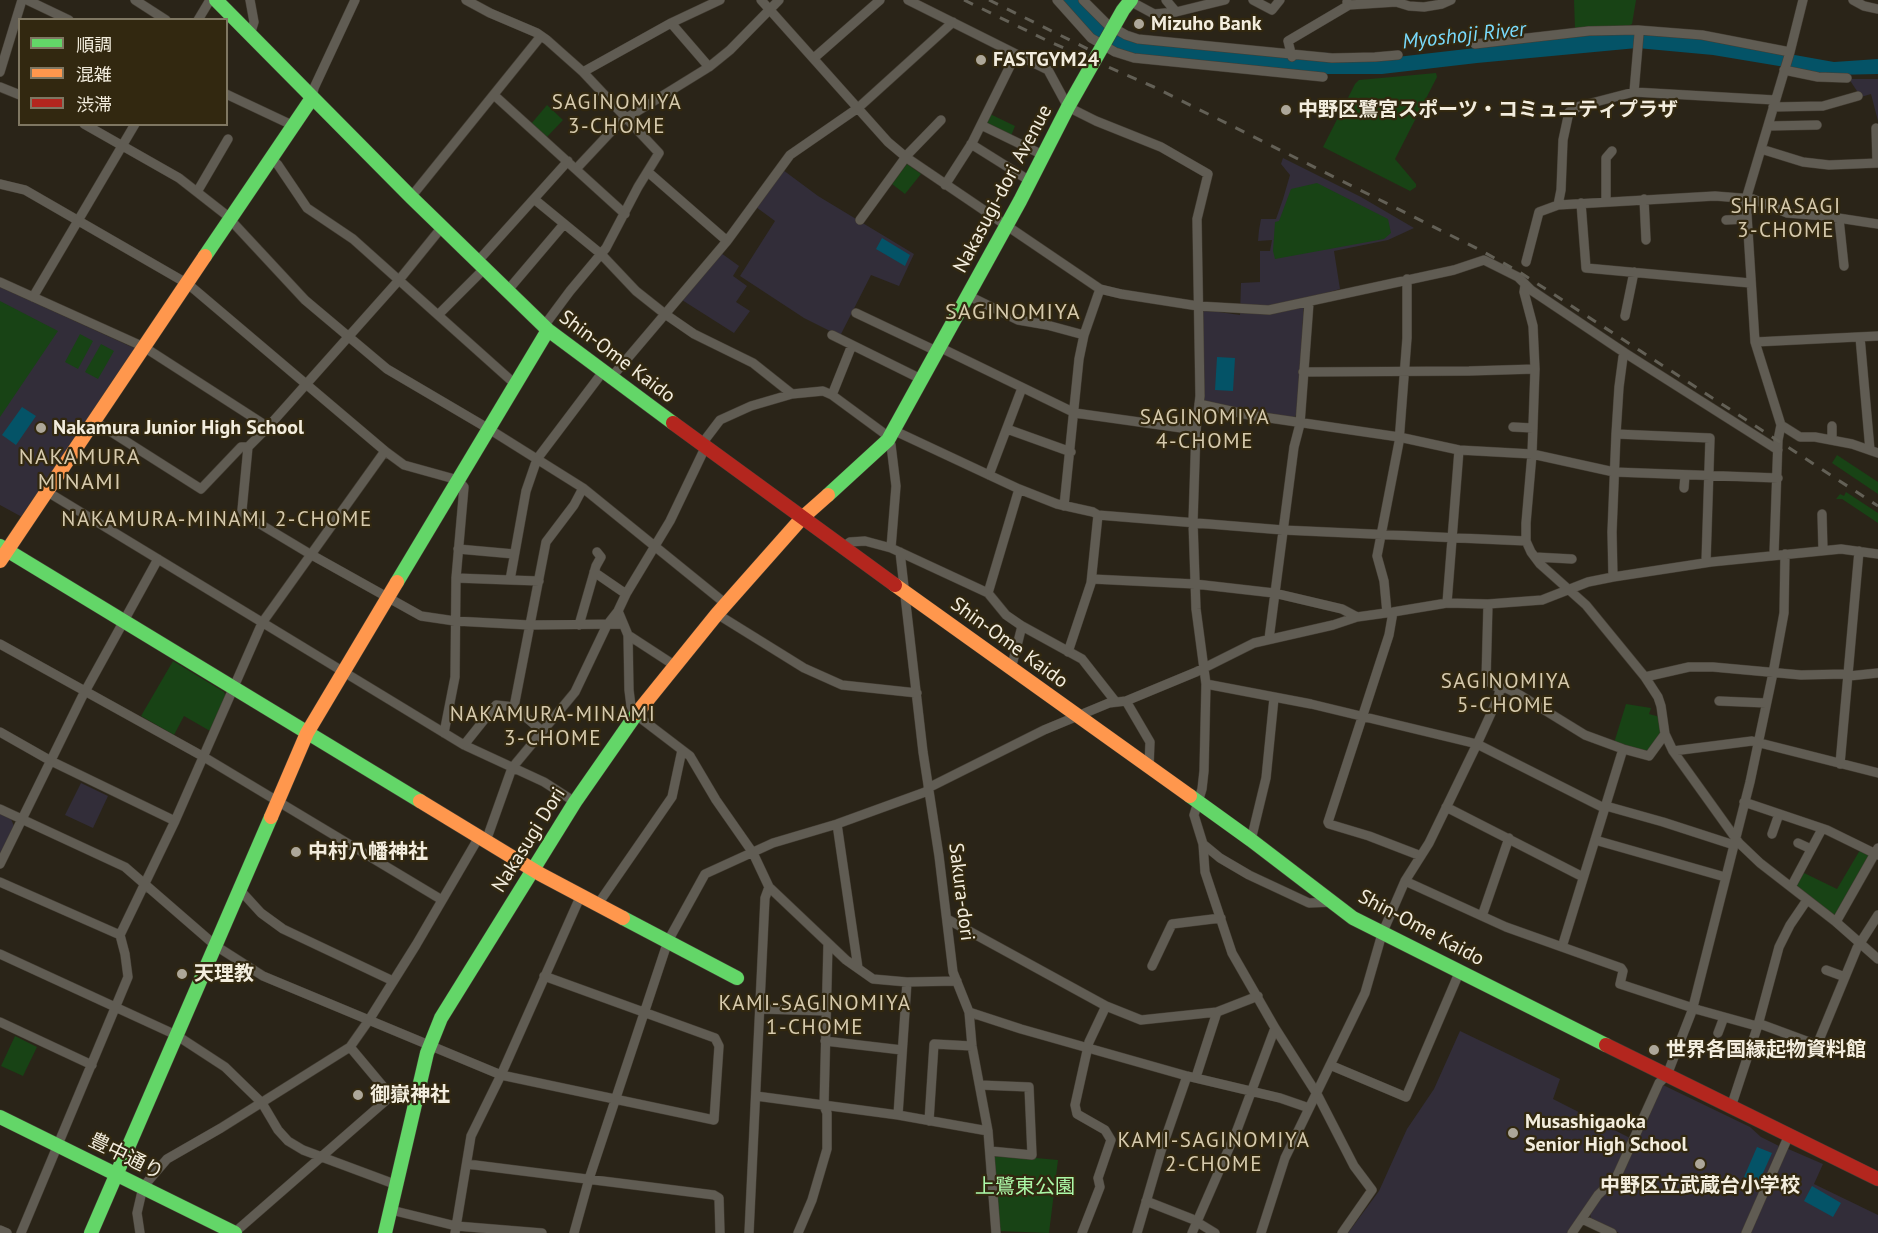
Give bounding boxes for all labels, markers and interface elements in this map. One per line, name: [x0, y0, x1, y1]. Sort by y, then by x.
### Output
place label: Mizuho Bank: [1151, 12, 1261, 36]
marker: Mizuho Bank: [1132, 17, 1146, 31]
water label: Myoshoji River: [1401, 17, 1527, 55]
legend: [18, 18, 228, 126]
text: 順調: [76, 33, 112, 56]
place label: FASTGYM24: [993, 48, 1099, 72]
marker: FASTGYM24: [974, 53, 988, 67]
text: 混雑: [76, 63, 112, 86]
district label: SAGINOMIYA 3-CHOME: [552, 90, 682, 140]
text: 渋滞: [76, 93, 112, 116]
place label: 中野区鷺宮スポーツ・コミュニティプラザ: [1298, 98, 1678, 122]
street label: Nakasugi-dori Avenue: [949, 101, 1057, 277]
marker: 中野区鷺宮スポーツ・コミュニティプラザ: [1279, 103, 1293, 117]
district label: SHIRASAGI 3-CHOME: [1731, 194, 1841, 244]
district label: SAGINOMIYA: [945, 300, 1081, 326]
street label: Shin-Ome Kaido: [554, 306, 680, 408]
district label: SAGINOMIYA 4-CHOME: [1140, 405, 1270, 455]
place label: Nakamura Junior High School: [53, 416, 304, 440]
marker: Nakamura Junior High School: [34, 421, 48, 435]
district label: NAKAMURA MINAMI: [19, 445, 141, 496]
district label: NAKAMURA-MINAMI 2-CHOME: [61, 507, 373, 533]
street label: Shin-Ome Kaido: [946, 592, 1072, 694]
district label: SAGINOMIYA 5-CHOME: [1441, 669, 1571, 719]
district label: NAKAMURA-MINAMI 3-CHOME: [450, 702, 656, 752]
street label: Nakasugi Dori: [487, 783, 571, 897]
place label: 中村八幡神社: [308, 840, 428, 864]
street label: Sakura-dori: [943, 842, 979, 942]
marker: 中村八幡神社: [289, 845, 303, 859]
street label: Shin-Ome Kaido: [1354, 885, 1488, 971]
place label: 天理教: [194, 962, 254, 986]
marker: 天理教: [175, 967, 189, 981]
district label: KAMI-SAGINOMIYA 1-CHOME: [719, 991, 911, 1041]
place label: 世界各国縁起物資料館: [1666, 1038, 1866, 1062]
marker: 世界各国縁起物資料館: [1647, 1043, 1661, 1057]
place label: 御嶽神社: [370, 1083, 450, 1107]
marker: 御嶽神社: [351, 1088, 365, 1102]
place label: Musashigaoka Senior High School: [1525, 1110, 1687, 1157]
marker: Musashigaoka Senior High School: [1506, 1126, 1520, 1140]
district label: KAMI-SAGINOMIYA 2-CHOME: [1118, 1128, 1310, 1178]
street label: 豊中通り: [85, 1129, 167, 1185]
marker: 中野区立武蔵台小学校: [1693, 1157, 1707, 1171]
place label: 中野区立武蔵台小学校: [1600, 1174, 1800, 1198]
park label: 上鷺東公園: [975, 1175, 1075, 1199]

